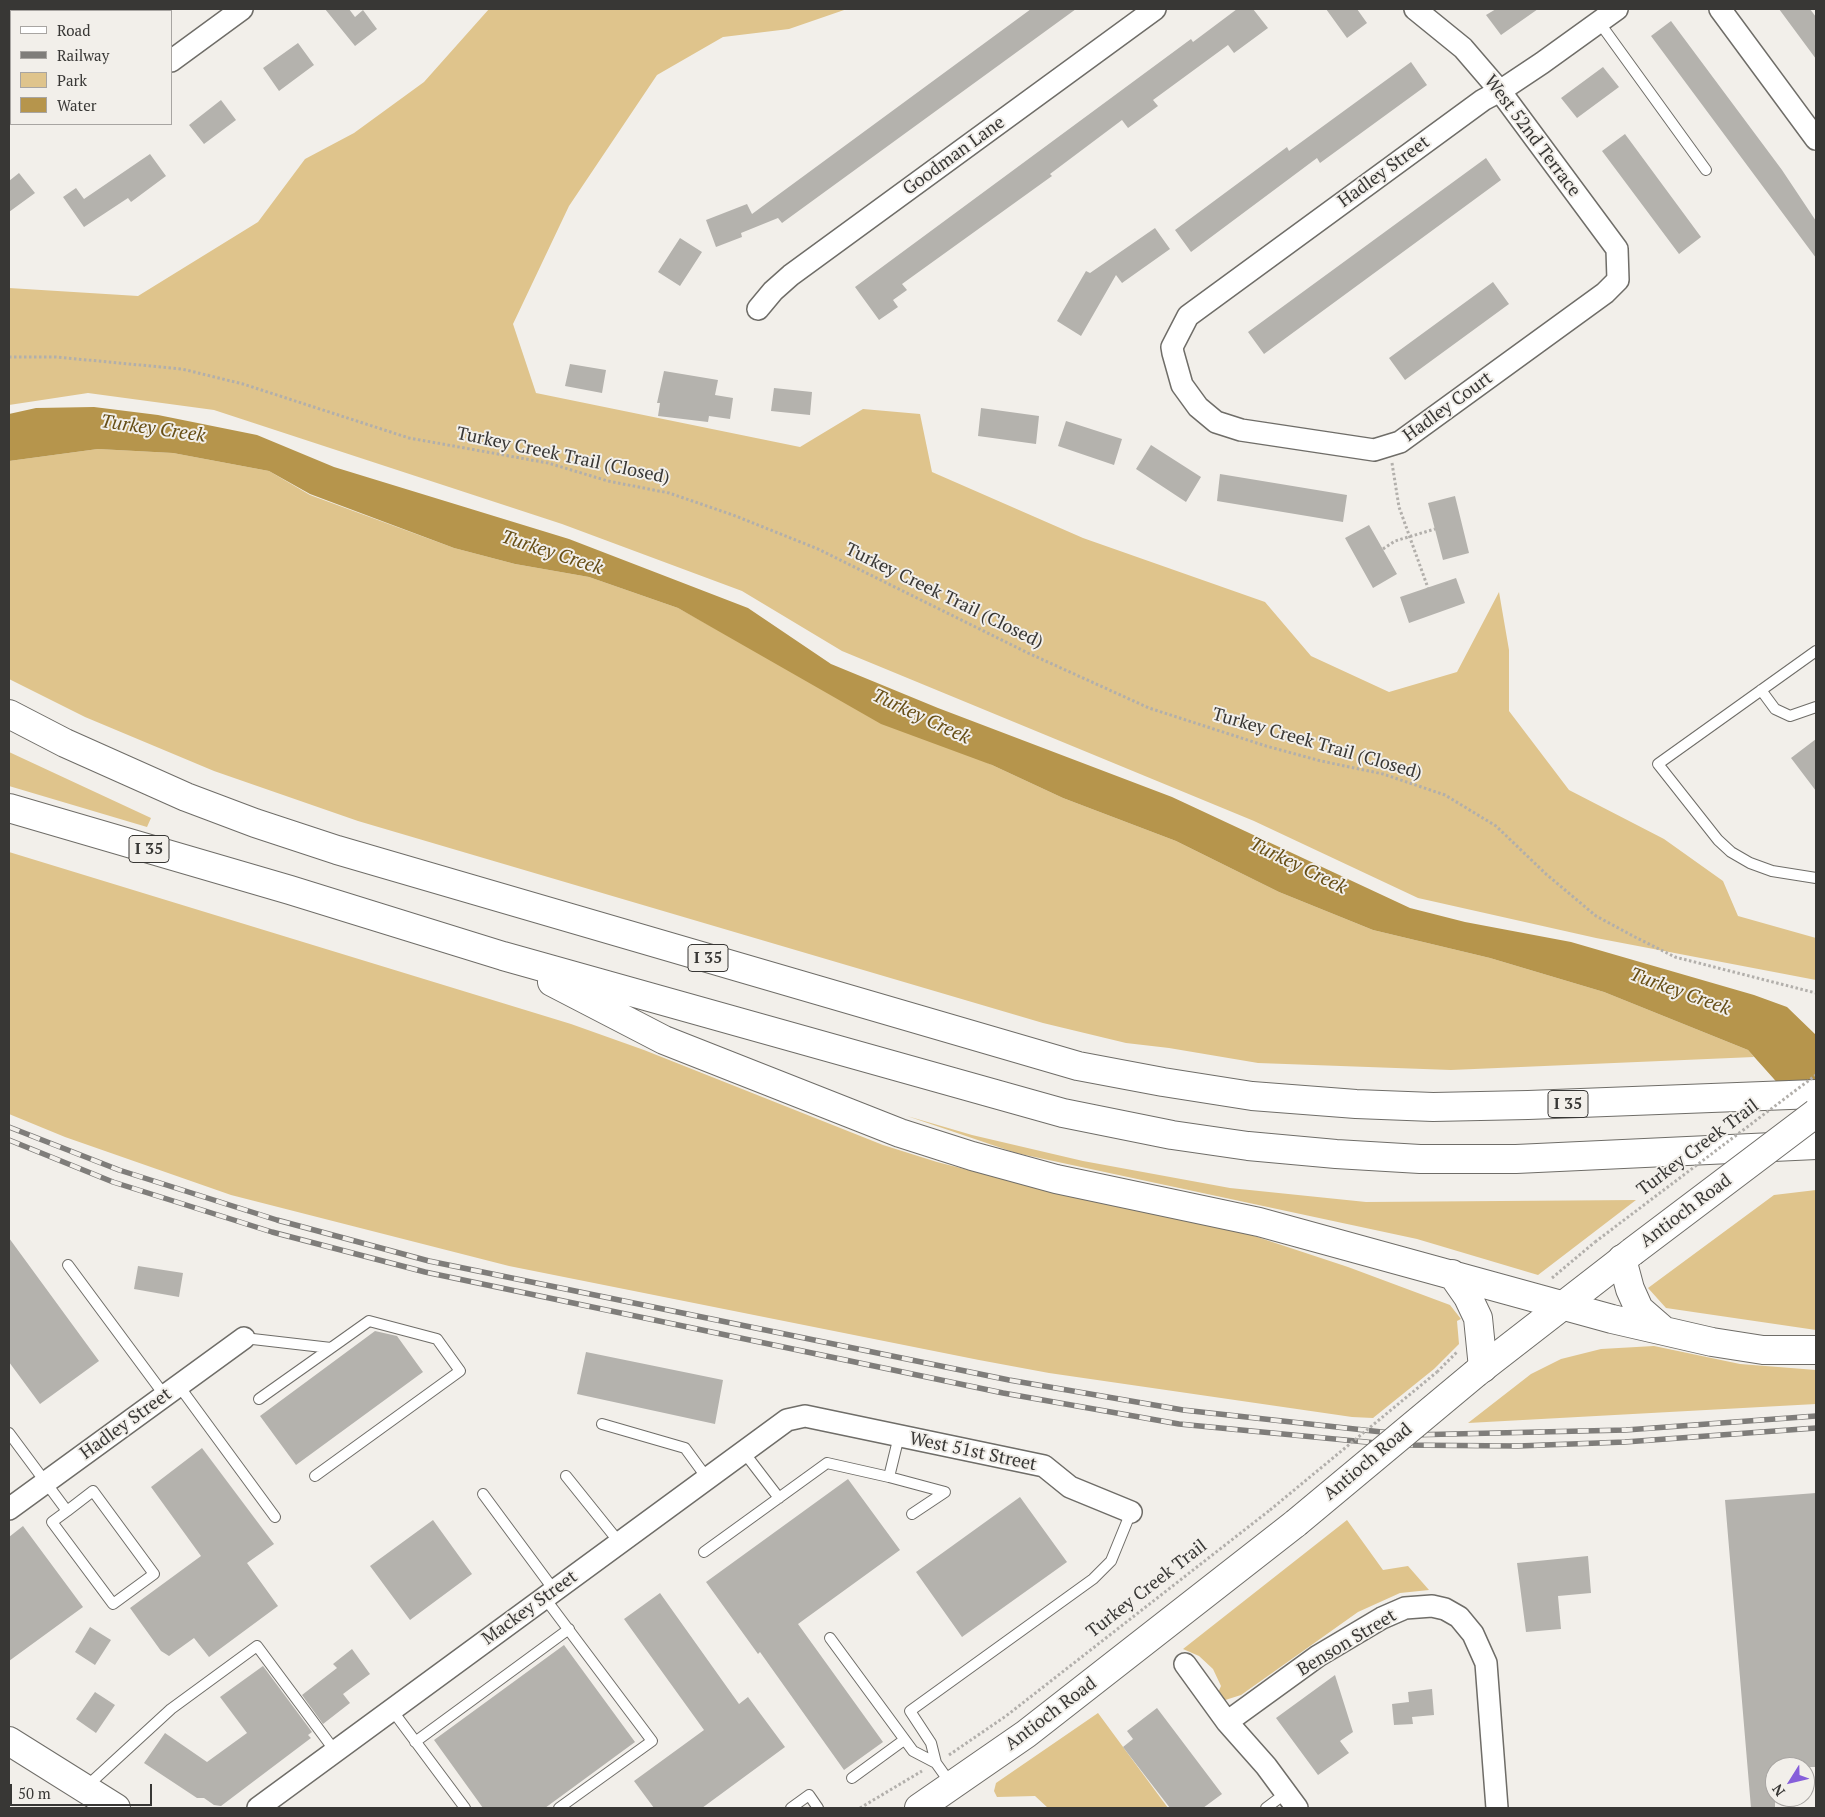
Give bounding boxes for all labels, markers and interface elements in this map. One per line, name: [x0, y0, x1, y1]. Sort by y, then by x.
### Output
legend: [10, 10, 172, 125]
text: Road: [57, 20, 90, 40]
text: Railway: [57, 45, 109, 65]
text: Park: [57, 70, 87, 90]
street label: West 52nd Terrace: [1479, 71, 1585, 201]
text: Water: [57, 95, 96, 115]
street label: Goodman Lane: [899, 112, 1009, 200]
street label: Hadley Street: [1334, 132, 1434, 212]
street label: Hadley Court: [1399, 367, 1497, 447]
water label: Turkey Creek: [99, 410, 207, 448]
street label: Turkey Creek Trail (Closed): [454, 423, 672, 489]
water label: Turkey Creek: [498, 526, 606, 580]
street label: Turkey Creek Trail (Closed): [842, 539, 1046, 653]
water label: Turkey Creek: [868, 684, 974, 750]
street label: Turkey Creek Trail (Closed): [1210, 704, 1424, 784]
water label: Turkey Creek: [1246, 833, 1350, 899]
road number: I 35: [129, 836, 169, 862]
road number: I 35: [688, 944, 728, 971]
water label: Turkey Creek: [1627, 963, 1733, 1021]
road number: I 35: [1548, 1090, 1588, 1118]
street label: Turkey Creek Trail: [1633, 1095, 1763, 1201]
street label: Antioch Road: [1636, 1170, 1736, 1252]
street label: Hadley Street: [76, 1384, 176, 1464]
street label: Antioch Road: [1319, 1419, 1417, 1505]
street label: West 51st Street: [907, 1428, 1039, 1476]
street label: Turkey Creek Trail: [1083, 1535, 1211, 1643]
street label: Mackey Street: [478, 1566, 582, 1650]
street label: Benson Street: [1294, 1605, 1400, 1681]
street label: Antioch Road: [1001, 1673, 1101, 1755]
north arrow: [1765, 1757, 1815, 1807]
scale bar: [12, 1774, 155, 1806]
text: N: [1767, 1781, 1789, 1800]
text: 50 m: [18, 1783, 51, 1803]

